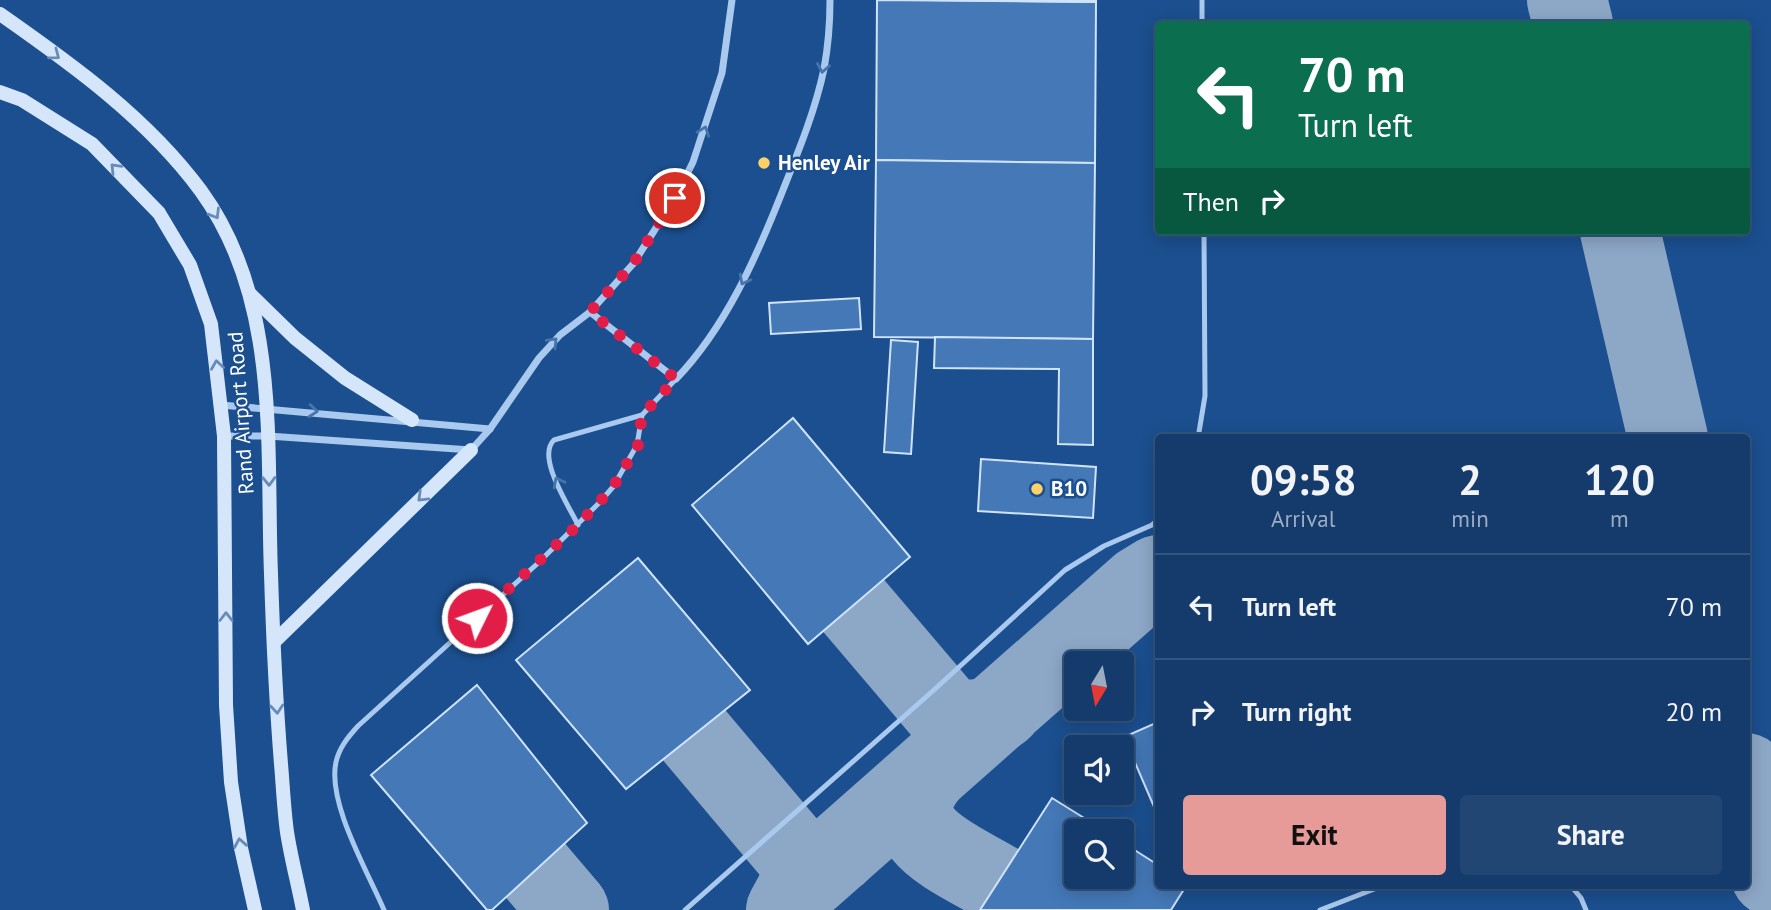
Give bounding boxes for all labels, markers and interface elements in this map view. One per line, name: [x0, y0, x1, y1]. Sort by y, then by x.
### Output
text: 70 m: [1298, 42, 1405, 106]
one-way arrow: [47, 46, 60, 59]
icon: left: [1183, 49, 1274, 140]
one-way arrow: [817, 62, 832, 74]
text: Turn left: [1298, 104, 1413, 146]
one-way arrow: [696, 126, 710, 138]
place label: Henley Air: [778, 149, 870, 176]
marker: Henley Air: [756, 155, 772, 171]
one-way arrow: [111, 163, 124, 176]
pin: [645, 168, 705, 228]
icon: arrive: [656, 179, 694, 217]
icon: right: [1253, 182, 1291, 220]
text: Then: [1183, 185, 1239, 218]
one-way arrow: [206, 207, 219, 220]
one-way arrow: [738, 273, 752, 285]
street label: Rand Airport Road: [221, 331, 260, 495]
one-way arrow: [545, 338, 558, 351]
one-way arrow: [209, 359, 224, 371]
one-way arrow: [308, 403, 319, 418]
text: 09:58: [1250, 452, 1356, 507]
text: 2: [1458, 452, 1482, 507]
text: 120: [1584, 452, 1655, 507]
place label: B10: [1051, 475, 1087, 502]
one-way arrow: [261, 477, 277, 487]
one-way arrow: [552, 477, 566, 490]
marker: B10: [1029, 481, 1045, 497]
one-way arrow: [417, 489, 430, 502]
text: Arrival: [1271, 504, 1335, 533]
text: min: [1451, 504, 1489, 533]
text: m: [1610, 504, 1629, 533]
position arrow: [440, 581, 514, 655]
icon: left: [1183, 588, 1221, 626]
text: Turn left: [1242, 590, 1336, 623]
text: 70 m: [1666, 590, 1722, 623]
one-way arrow: [218, 611, 234, 622]
north arrow: [1064, 651, 1134, 721]
map controls: [1064, 651, 1134, 889]
icon: right: [1183, 693, 1221, 731]
text: Turn right: [1242, 695, 1351, 728]
text: 20 m: [1666, 695, 1722, 728]
one-way arrow: [269, 704, 284, 715]
button: sound: [1064, 735, 1134, 805]
button: Exit: [1183, 795, 1446, 875]
button: Share: [1460, 795, 1722, 875]
button: search: [1064, 819, 1134, 889]
one-way arrow: [233, 838, 248, 849]

